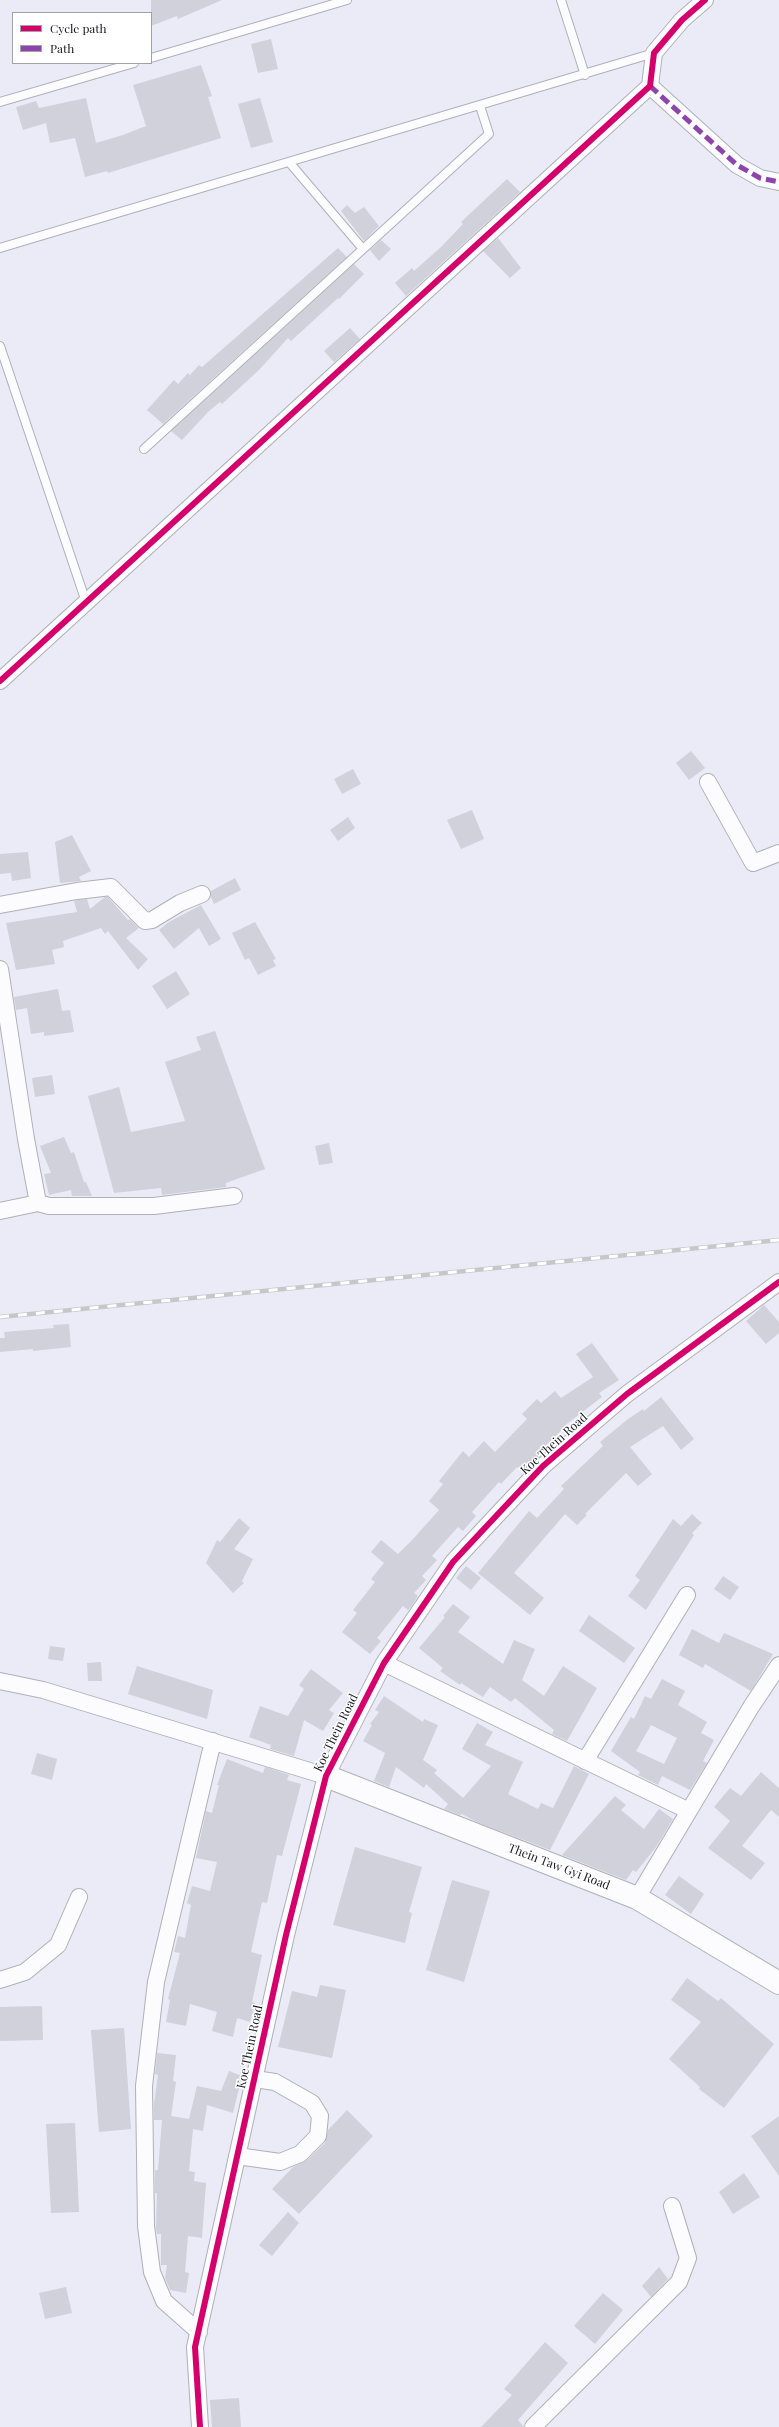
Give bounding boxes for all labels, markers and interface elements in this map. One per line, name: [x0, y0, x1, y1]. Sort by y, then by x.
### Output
legend: [12, 12, 152, 64]
text: Cycle path: [50, 20, 107, 36]
text: Path: [50, 40, 74, 56]
street label: Koe Thein Road: [518, 1410, 590, 1478]
street label: Koe Thein Road: [311, 1692, 361, 1774]
street label: Thein Taw Gyi Road: [506, 1841, 612, 1893]
street label: Koe Thein Road: [234, 2004, 266, 2090]

